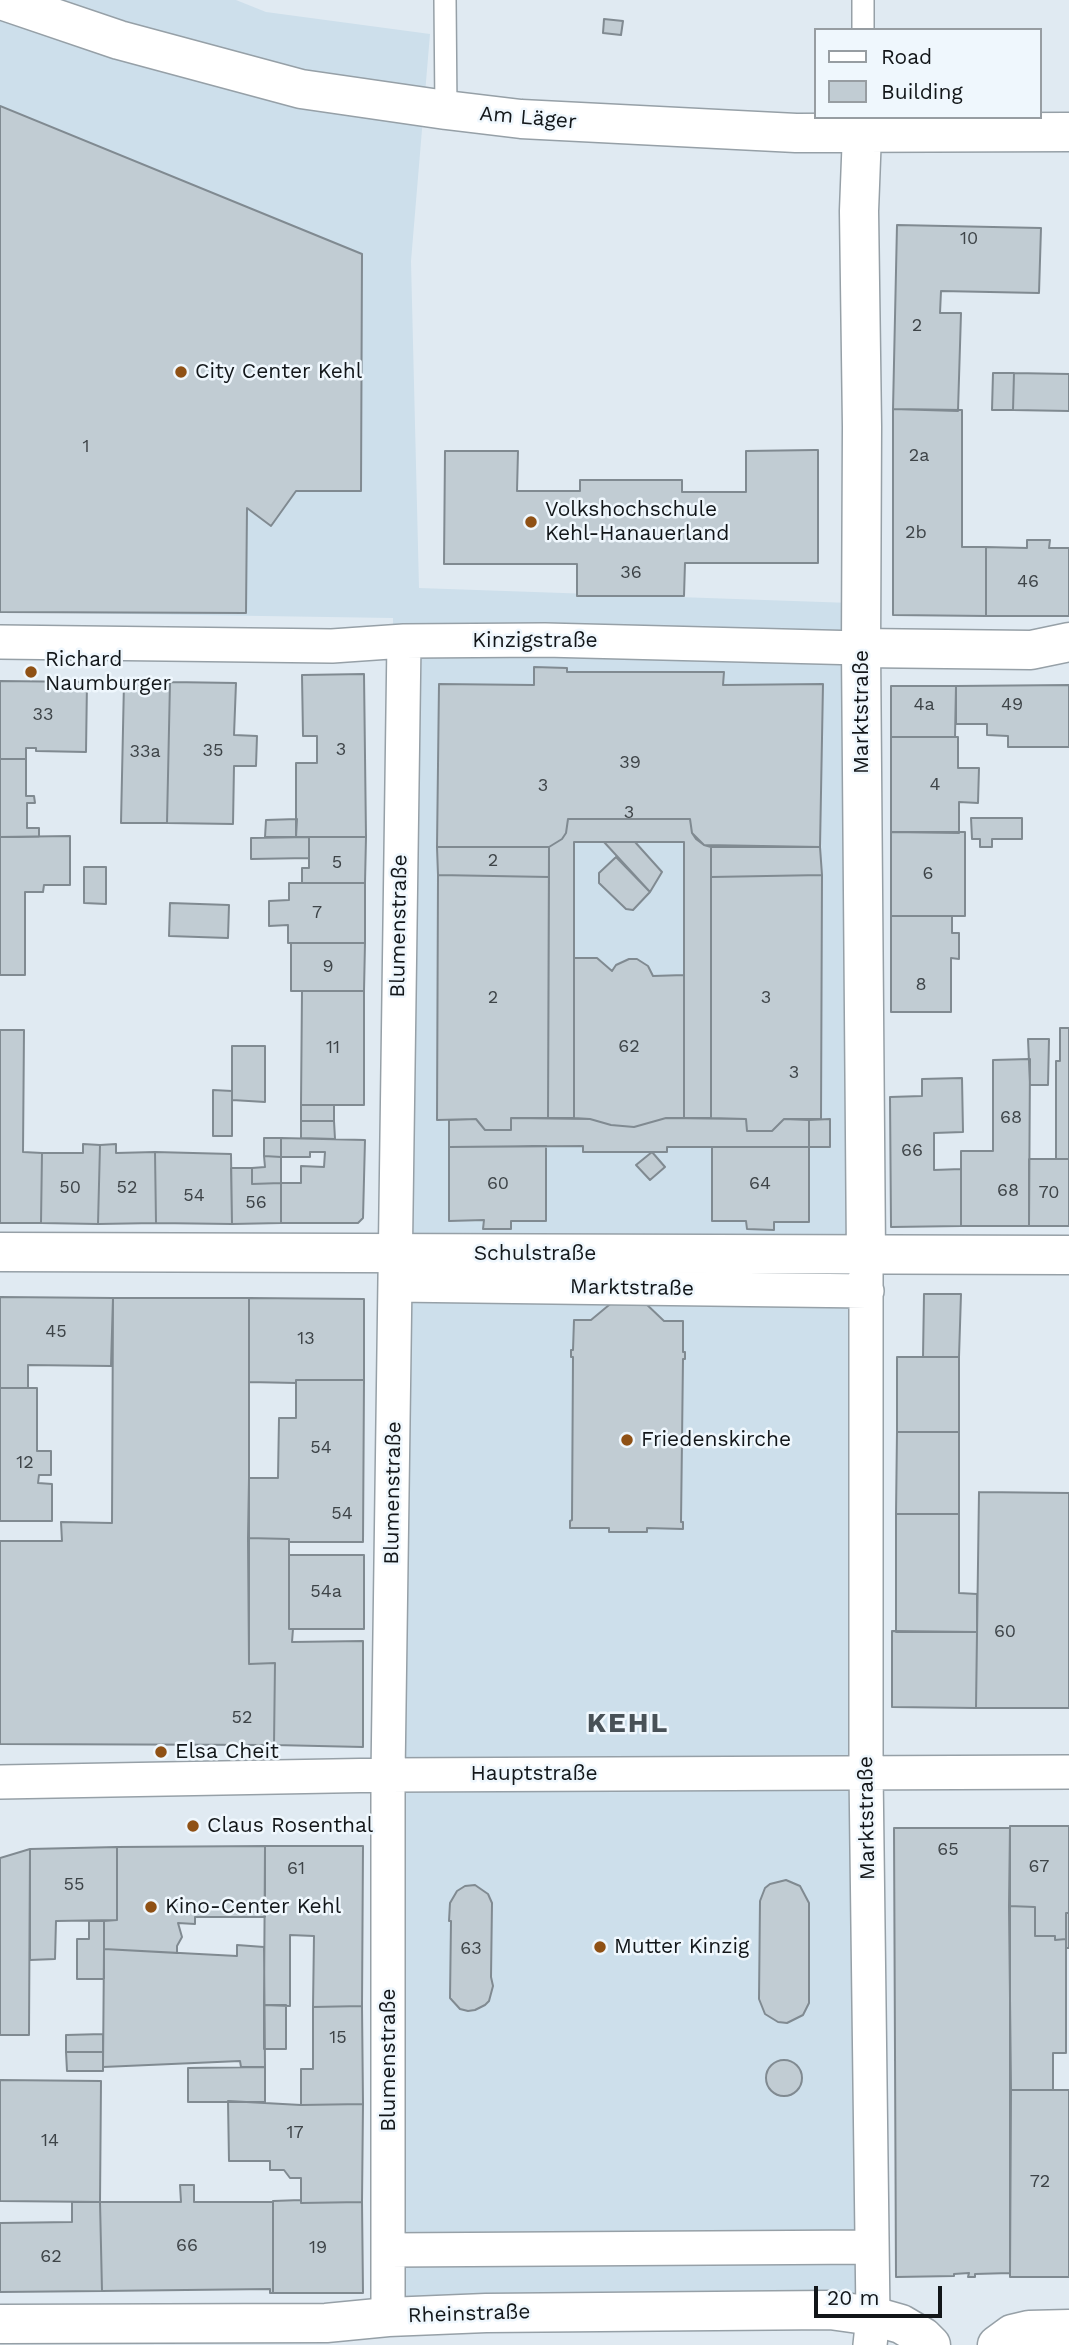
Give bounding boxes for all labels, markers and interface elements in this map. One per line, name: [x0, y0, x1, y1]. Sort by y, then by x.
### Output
legend: [814, 28, 1041, 119]
text: Road: [881, 44, 932, 69]
text: Building: [881, 79, 963, 104]
street label: Am Läger: [478, 101, 578, 135]
house number: 10: [960, 228, 978, 250]
house number: 2: [912, 315, 922, 337]
place label: City Center Kehl: [195, 359, 362, 385]
marker: City Center Kehl: [173, 364, 189, 380]
house number: 1: [82, 436, 90, 458]
house number: 2a: [909, 445, 929, 467]
place label: Volkshochschule Kehl-Hanauerland: [545, 497, 729, 547]
marker: Volkshochschule Kehl-Hanauerland: [523, 514, 539, 530]
house number: 2b: [905, 522, 927, 544]
house number: 36: [620, 562, 642, 584]
house number: 46: [1017, 571, 1039, 593]
street label: Kinzigstraße: [472, 628, 598, 654]
place label: Richard Naumburger: [45, 647, 171, 697]
street label: Marktstraße: [849, 650, 875, 774]
marker: Richard Naumburger: [23, 664, 39, 680]
house number: 4a: [913, 694, 935, 716]
house number: 49: [1001, 694, 1023, 716]
house number: 33: [33, 704, 53, 726]
house number: 3: [336, 739, 346, 761]
house number: 35: [203, 740, 223, 762]
house number: 33a: [129, 741, 161, 763]
house number: 39: [619, 752, 641, 774]
house number: 4: [930, 774, 940, 796]
house number: 3: [538, 775, 548, 797]
house number: 3: [624, 802, 634, 824]
house number: 2: [488, 850, 498, 872]
house number: 5: [332, 852, 342, 874]
street label: Blumenstraße: [385, 854, 413, 998]
house number: 6: [923, 863, 933, 885]
house number: 7: [312, 902, 322, 924]
house number: 9: [322, 956, 334, 978]
house number: 8: [915, 974, 927, 996]
house number: 2: [488, 987, 498, 1009]
house number: 3: [761, 987, 771, 1009]
house number: 62: [618, 1036, 640, 1058]
house number: 11: [326, 1037, 340, 1059]
house number: 3: [789, 1062, 799, 1084]
house number: 68: [1000, 1107, 1022, 1129]
house number: 66: [901, 1140, 923, 1162]
house number: 60: [487, 1173, 509, 1195]
house number: 64: [749, 1173, 771, 1195]
house number: 50: [59, 1177, 81, 1199]
house number: 52: [117, 1177, 137, 1199]
house number: 68: [997, 1180, 1019, 1202]
house number: 70: [1039, 1182, 1059, 1204]
house number: 54: [183, 1185, 205, 1207]
house number: 56: [245, 1192, 267, 1214]
street label: Schulstraße: [474, 1241, 596, 1267]
street label: Marktstraße: [570, 1274, 694, 1302]
house number: 45: [45, 1321, 67, 1343]
house number: 13: [297, 1328, 315, 1350]
street label: Blumenstraße: [379, 1421, 407, 1565]
place label: Friedenskirche: [641, 1427, 791, 1453]
marker: Friedenskirche: [619, 1432, 635, 1448]
house number: 54: [310, 1437, 332, 1459]
house number: 12: [16, 1452, 34, 1474]
house number: 54: [331, 1503, 353, 1525]
house number: 54a: [310, 1581, 342, 1603]
house number: 60: [994, 1621, 1016, 1643]
house number: 52: [232, 1707, 252, 1729]
district label: KEHL: [587, 1707, 669, 1741]
place label: Elsa Cheit: [175, 1739, 279, 1765]
marker: Elsa Cheit: [153, 1744, 169, 1760]
street label: Marktstraße: [853, 1756, 881, 1880]
street label: Hauptstraße: [470, 1761, 598, 1787]
place label: Claus Rosenthal: [207, 1813, 373, 1839]
marker: Claus Rosenthal: [185, 1818, 201, 1834]
house number: 65: [937, 1839, 959, 1861]
house number: 67: [1029, 1856, 1049, 1878]
house number: 61: [287, 1858, 305, 1880]
house number: 55: [64, 1874, 84, 1896]
place label: Kino-Center Kehl: [165, 1894, 341, 1920]
marker: Kino-Center Kehl: [143, 1899, 159, 1915]
place label: Mutter Kinzig: [614, 1934, 749, 1960]
house number: 63: [460, 1938, 482, 1960]
marker: Mutter Kinzig: [592, 1939, 608, 1955]
street label: Blumenstraße: [376, 1988, 402, 2132]
house number: 15: [329, 2027, 347, 2049]
house number: 17: [286, 2122, 304, 2144]
house number: 14: [41, 2130, 59, 2152]
house number: 72: [1030, 2171, 1050, 2193]
house number: 66: [176, 2235, 198, 2257]
house number: 19: [309, 2237, 327, 2259]
house number: 62: [40, 2246, 62, 2268]
scale bar: [817, 2272, 945, 2316]
text: 20 m: [827, 2285, 879, 2310]
street label: Rheinstraße: [407, 2299, 531, 2329]

